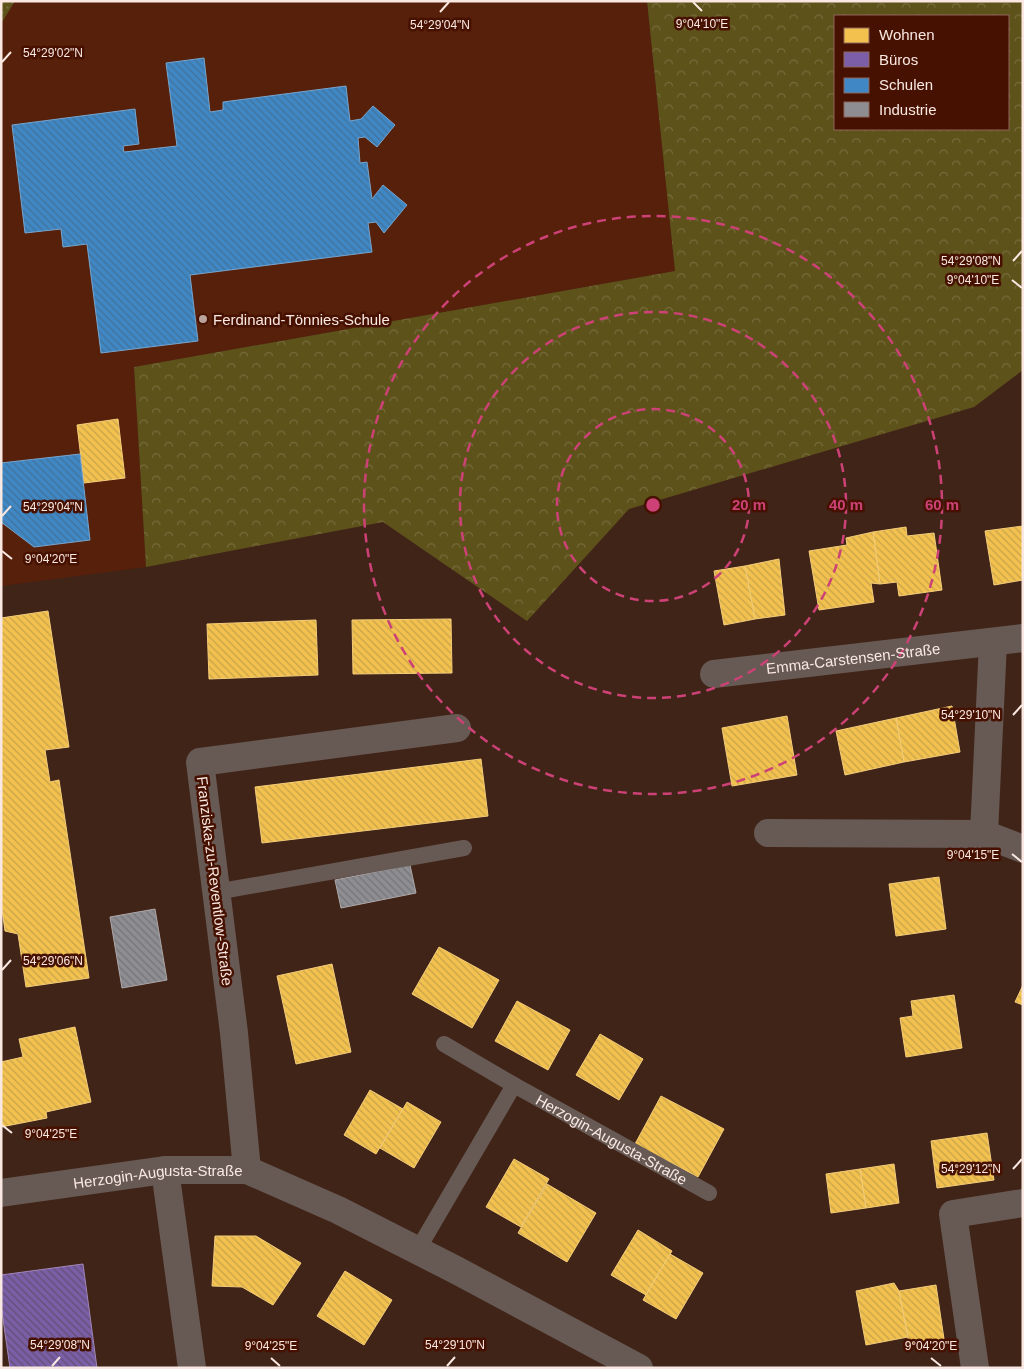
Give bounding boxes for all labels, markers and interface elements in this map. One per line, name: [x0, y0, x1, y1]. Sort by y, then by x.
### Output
legend: [834, 15, 1009, 130]
text: 9°04'10"E: [676, 17, 728, 31]
text: 54°29'04"N: [410, 18, 470, 32]
text: Wohnen: [879, 26, 935, 43]
text: 54°29'02"N: [23, 46, 83, 60]
text: Büros: [879, 51, 918, 68]
text: Schulen: [879, 76, 933, 93]
text: Industrie: [879, 101, 937, 118]
text: 54°29'08"N: [941, 254, 1001, 268]
text: 9°04'10"E: [947, 273, 999, 287]
place label: Ferdinand-Tönnies-Schule: [213, 311, 390, 328]
marker: Ferdinand-Tönnies-Schule: [197, 313, 209, 325]
centre of rings: [644, 496, 662, 514]
text: 20 m: [732, 496, 766, 513]
text: 40 m: [829, 496, 863, 513]
text: 60 m: [925, 496, 959, 513]
text: 54°29'04"N: [23, 500, 83, 514]
text: 9°04'20"E: [25, 552, 77, 566]
street label: Emma-Carstensen-Straße: [765, 639, 941, 676]
text: 54°29'10"N: [941, 708, 1001, 722]
street label: Franziska-zu-Reventlow-Straße: [194, 775, 236, 987]
text: 9°04'15"E: [947, 848, 999, 862]
text: 54°29'06"N: [23, 954, 83, 968]
street label: Herzogin-Augusta-Straße: [533, 1090, 690, 1188]
text: 9°04'25"E: [25, 1127, 77, 1141]
street label: Herzogin-Augusta-Straße: [72, 1162, 242, 1191]
text: 54°29'12"N: [941, 1162, 1001, 1176]
text: 54°29'08"N: [30, 1338, 90, 1352]
text: 54°29'10"N: [425, 1338, 485, 1352]
text: 9°04'25"E: [245, 1339, 297, 1353]
text: 9°04'20"E: [905, 1339, 957, 1353]

